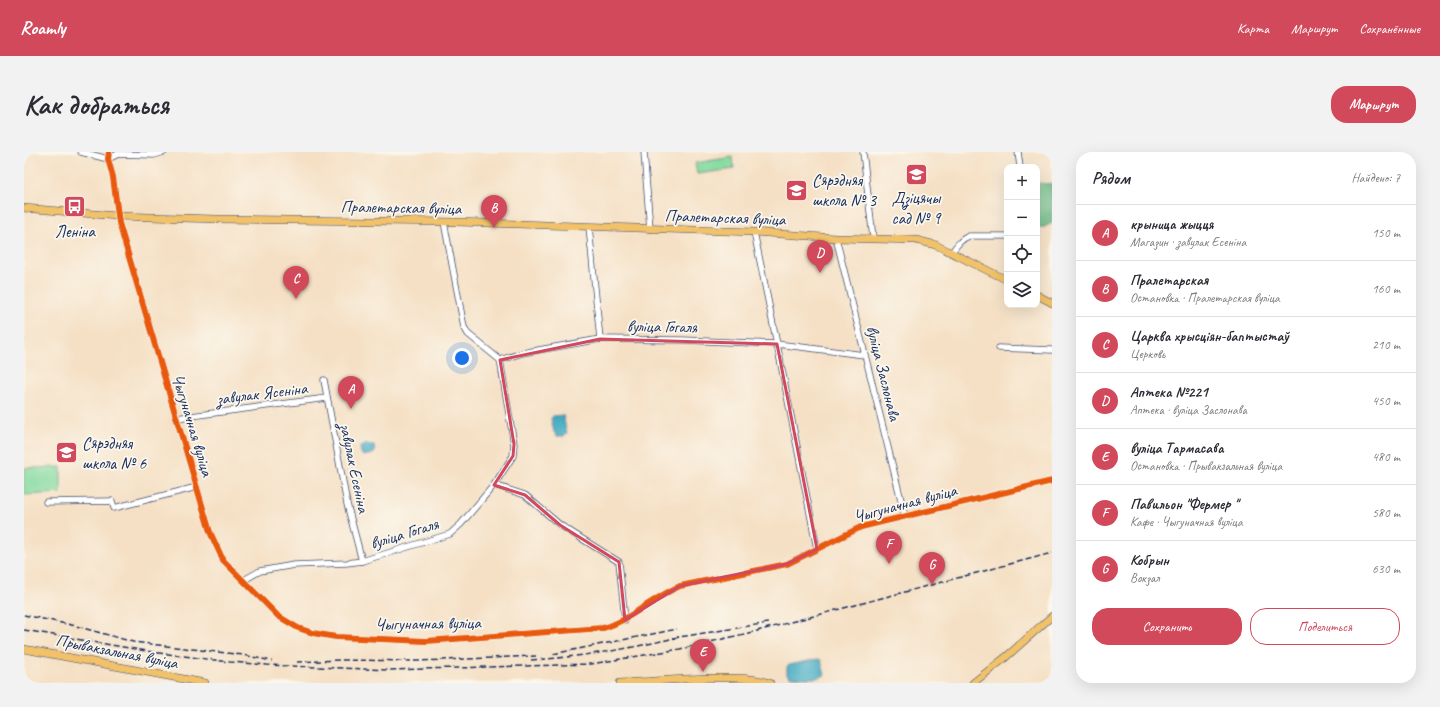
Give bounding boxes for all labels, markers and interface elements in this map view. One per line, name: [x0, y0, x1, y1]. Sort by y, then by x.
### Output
text: Roamly: [20, 16, 66, 40]
text: Карта: [1237, 20, 1269, 37]
text: Маршрут: [1291, 20, 1337, 37]
text: Сохранённые: [1359, 20, 1420, 37]
button: Маршрут: [1331, 86, 1416, 123]
text: Как добраться: [24, 87, 169, 122]
school or university icon: Дзіцячы сад № 9: [903, 161, 929, 187]
map controls: [1004, 164, 1040, 308]
button: +: [1004, 164, 1040, 200]
text: Рядом: [1092, 168, 1130, 189]
place label: Сярэдняя школа № 3: [812, 170, 877, 211]
text: Найдено: 7: [1352, 170, 1400, 186]
school or university icon: Сярэдняя школа № 3: [783, 177, 809, 203]
place label: Дзіцячы сад № 9: [892, 188, 942, 229]
bus stop icon: Леніна: [62, 194, 88, 220]
pin: B: [481, 195, 507, 228]
street label: Пралетарская вуліца: [340, 196, 463, 219]
button: −: [1004, 200, 1040, 236]
street label: Пралетарская вуліца: [664, 205, 787, 230]
text: крыница жыцця: [1130, 215, 1213, 234]
place label: Леніна: [55, 221, 97, 242]
text: A: [1102, 225, 1108, 241]
text: 150 m: [1372, 225, 1400, 241]
text: Магазин · завулак Есеніна: [1130, 234, 1246, 250]
button: locate: [1004, 236, 1040, 272]
pin: D: [807, 240, 833, 273]
pin: C: [283, 266, 309, 299]
text: Пралетарская: [1130, 271, 1208, 290]
button: layers: [1004, 272, 1040, 308]
text: B: [1102, 281, 1108, 297]
text: 160 m: [1372, 281, 1400, 297]
text: Остановка · Пралетарская вуліца: [1130, 290, 1280, 306]
street label: вуліца Гогаля: [627, 315, 698, 338]
street label: вуліца Заслонава: [862, 323, 906, 424]
text: Царква хрысціян-баптыстаў: [1130, 327, 1289, 346]
text: C: [1102, 337, 1108, 353]
text: 210 m: [1372, 337, 1400, 353]
text: Церковь: [1130, 346, 1165, 362]
your location: [452, 348, 472, 368]
street label: Чыгуначная вуліца: [167, 371, 218, 480]
pin: A: [338, 376, 364, 409]
street label: завулак Ясеніна: [214, 377, 310, 411]
text: Аптека №221: [1130, 383, 1208, 402]
text: D: [1101, 393, 1109, 409]
text: 450 m: [1372, 393, 1400, 409]
text: Аптека · вуліца Заслонава: [1130, 402, 1247, 418]
street label: завулак Есеніна: [333, 419, 375, 517]
place label: Сярэдняя школа № 6: [82, 433, 147, 474]
text: вуліца Тармасава: [1130, 439, 1224, 458]
school or university icon: Сярэдняя школа № 6: [54, 440, 80, 466]
text: E: [1102, 449, 1108, 465]
text: 480 m: [1372, 449, 1400, 465]
text: Остановка · Прывакзальная вуліца: [1130, 458, 1282, 474]
street label: Чыгуначная вуліца: [851, 479, 960, 527]
text: Павильон "Фермер ": [1130, 495, 1238, 514]
text: F: [1102, 505, 1108, 521]
text: 580 m: [1372, 505, 1400, 521]
street label: вуліца Гогаля: [368, 513, 442, 554]
text: Кафе · Чыгуначная вуліца: [1130, 514, 1243, 530]
pin: F: [876, 531, 902, 564]
text: Кобрын: [1130, 551, 1169, 570]
pin: G: [919, 552, 945, 585]
text: G: [1102, 561, 1108, 577]
text: 630 m: [1372, 561, 1400, 577]
text: Вокзал: [1130, 570, 1159, 586]
button: Сохранить: [1092, 608, 1242, 645]
button: Поделиться: [1250, 608, 1400, 645]
street label: Чыгуначная вуліца: [375, 612, 483, 635]
street label: Прывакзальная вуліца: [54, 629, 181, 674]
pin: E: [690, 639, 716, 672]

